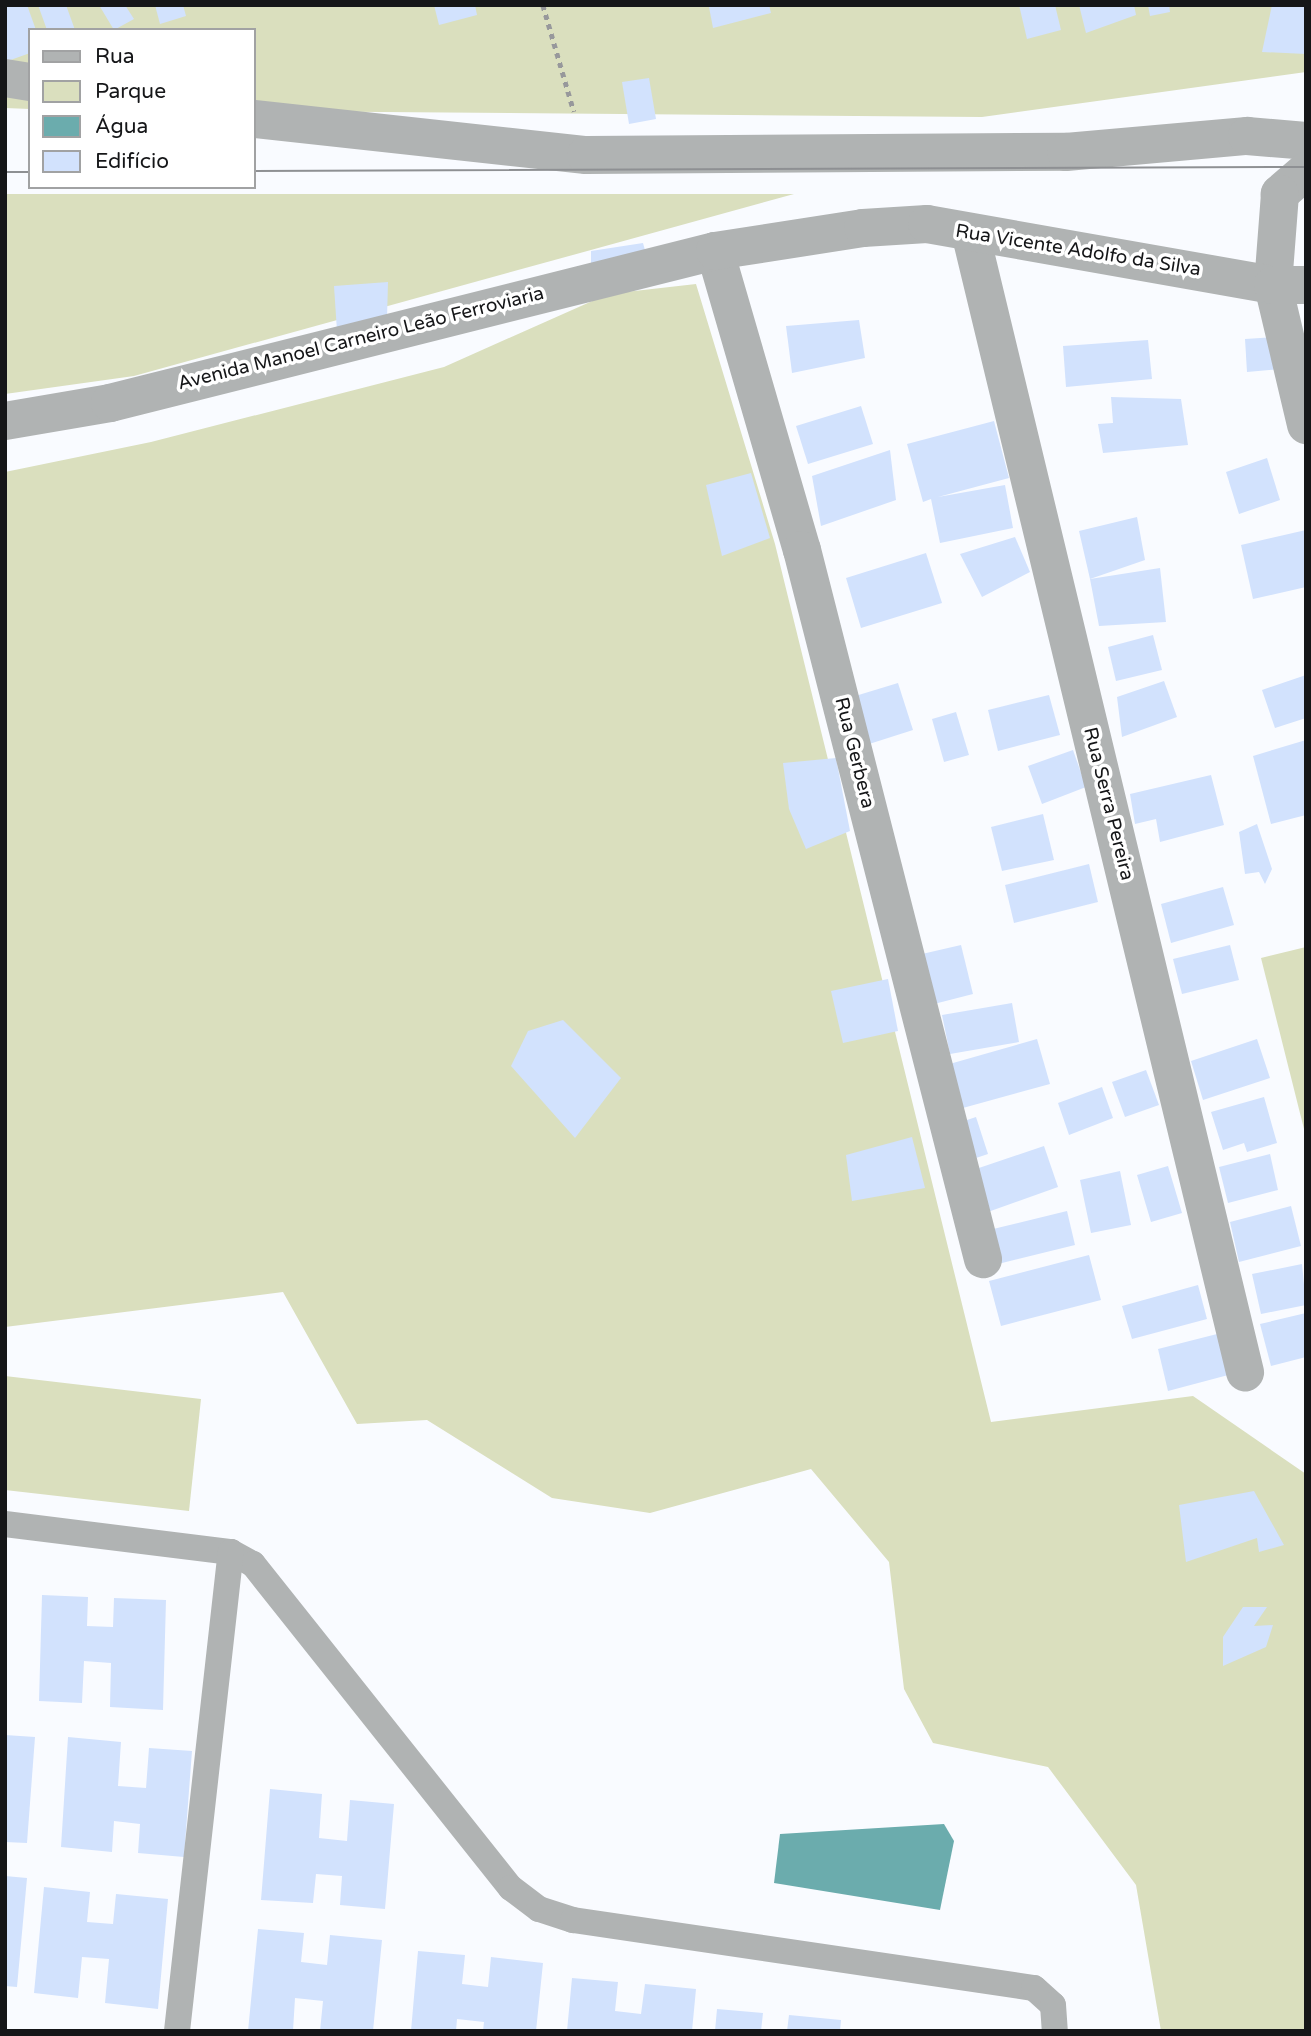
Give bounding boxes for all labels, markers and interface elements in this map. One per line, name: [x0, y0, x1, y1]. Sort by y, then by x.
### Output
legend: [28, 28, 256, 189]
text: Rua: [95, 44, 135, 69]
text: Parque: [95, 79, 166, 104]
text: Água: [95, 114, 148, 139]
text: Edifício: [95, 149, 169, 174]
street label: Rua Vicente Adolfo da Silva: [954, 220, 1202, 282]
street label: Avenida Manoel Carneiro Leão Ferroviaria: [176, 282, 546, 396]
street label: Rua Gerbera: [829, 695, 879, 811]
street label: Rua Serra Pereira: [1078, 725, 1138, 883]

